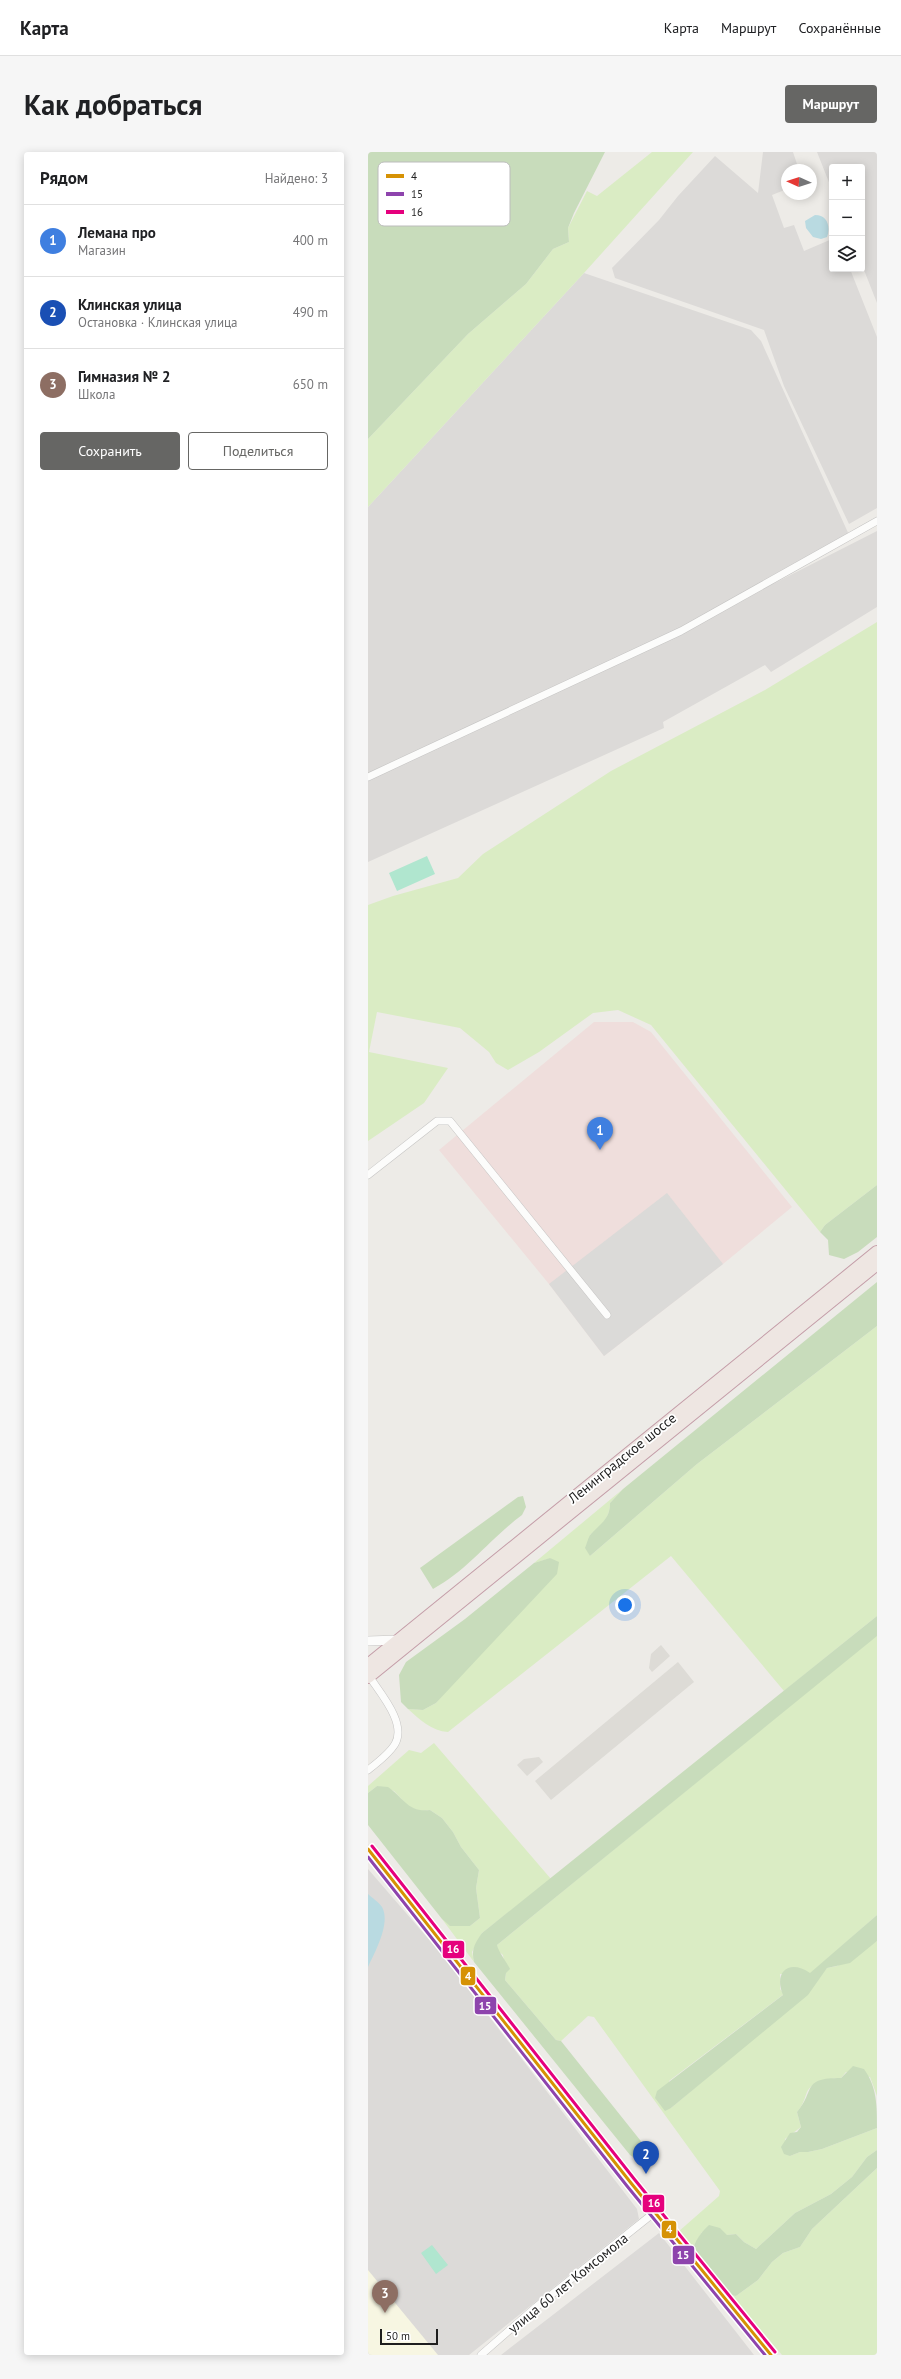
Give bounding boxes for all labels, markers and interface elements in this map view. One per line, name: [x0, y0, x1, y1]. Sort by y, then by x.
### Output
text: Карта: [20, 16, 69, 40]
text: Карта: [664, 19, 699, 37]
text: Маршрут: [721, 19, 776, 37]
text: Сохранённые: [798, 19, 881, 37]
button: Маршрут: [785, 85, 877, 123]
text: Как добраться: [24, 86, 202, 123]
legend: [378, 162, 510, 226]
north arrow: [781, 164, 817, 200]
map controls: [829, 164, 865, 272]
button: +: [829, 164, 865, 200]
text: Рядом: [40, 167, 88, 189]
text: 4: [411, 169, 417, 183]
text: Найдено: 3: [265, 170, 328, 187]
text: 15: [411, 187, 423, 201]
button: −: [829, 200, 865, 236]
text: 16: [411, 205, 423, 219]
text: Лемана про: [78, 223, 156, 242]
text: 1: [49, 232, 57, 249]
text: 400 m: [293, 232, 328, 249]
button: layers: [829, 236, 865, 272]
text: Магазин: [78, 242, 126, 259]
text: Клинская улица: [78, 295, 182, 314]
text: 2: [49, 304, 57, 321]
text: 490 m: [293, 304, 328, 321]
text: Остановка · Клинская улица: [78, 314, 238, 331]
text: Гимназия № 2: [78, 367, 170, 386]
text: 3: [49, 376, 57, 393]
text: 650 m: [293, 376, 328, 393]
text: Школа: [78, 386, 115, 403]
button: Сохранить: [40, 432, 180, 470]
button: Поделиться: [188, 432, 328, 470]
pin: 1: [587, 1117, 613, 1150]
street label: Ленинградское шоссе: [563, 1409, 680, 1508]
your location: [615, 1595, 635, 1615]
line badge: 16: [442, 1940, 465, 1959]
text: 16: [447, 1942, 459, 1956]
line badge: 4: [460, 1966, 476, 1986]
text: 4: [465, 1969, 472, 1983]
line badge: 15: [474, 1996, 497, 2015]
text: 15: [479, 1999, 491, 2013]
pin: 2: [633, 2141, 659, 2174]
line badge: 16: [642, 2194, 665, 2213]
text: 16: [648, 2196, 660, 2210]
line badge: 4: [661, 2220, 677, 2239]
text: 4: [666, 2222, 673, 2236]
street label: улица 60 лет Комсомола: [504, 2229, 632, 2337]
line badge: 15: [672, 2245, 695, 2265]
text: 15: [677, 2248, 689, 2262]
pin: 3: [372, 2280, 398, 2313]
scale bar: [380, 2327, 438, 2346]
text: 50 m: [386, 2329, 410, 2343]

